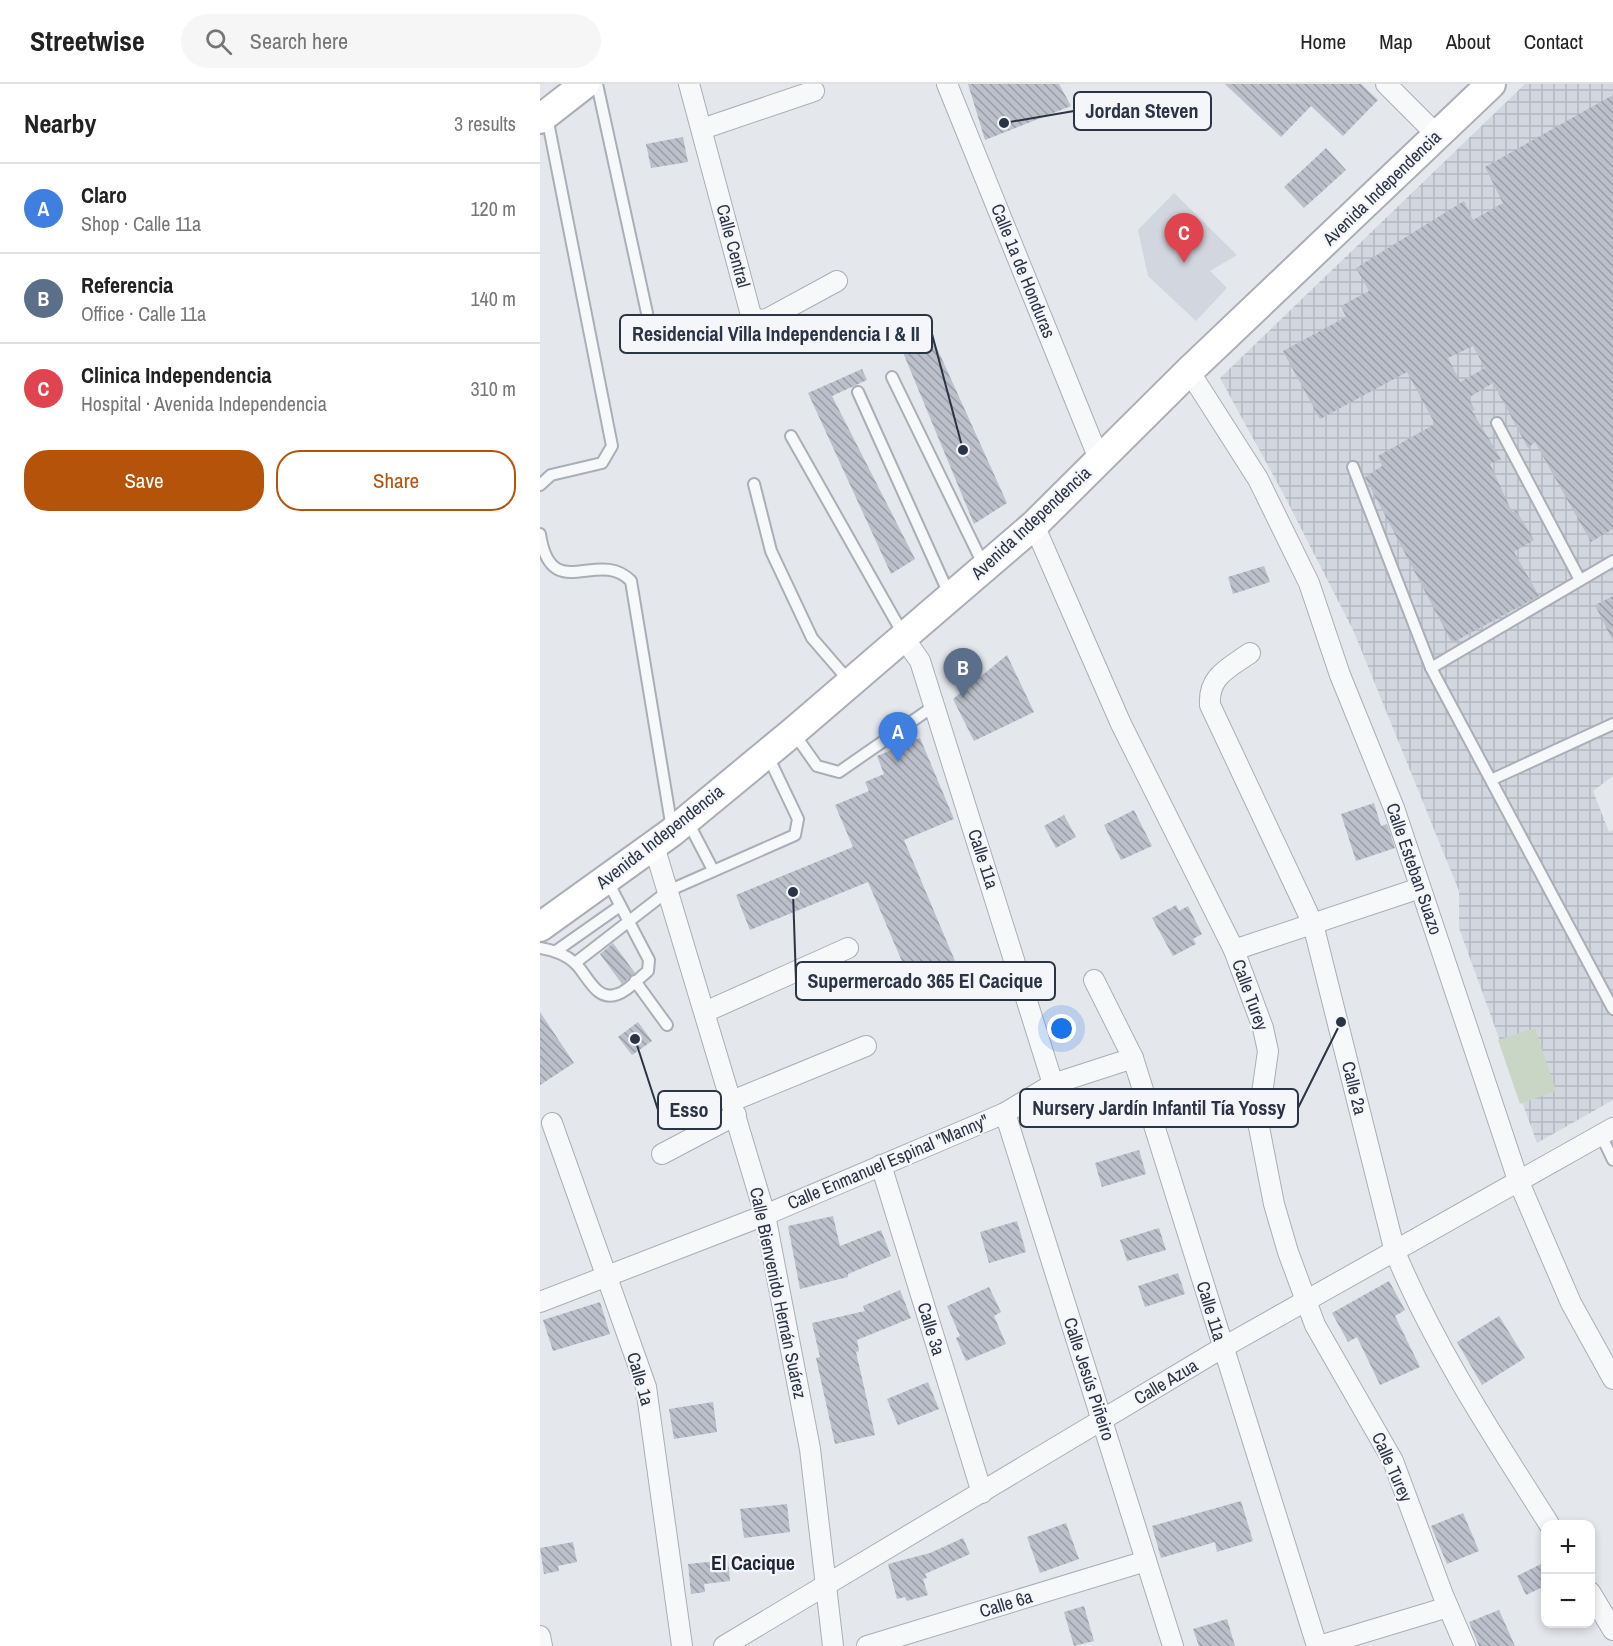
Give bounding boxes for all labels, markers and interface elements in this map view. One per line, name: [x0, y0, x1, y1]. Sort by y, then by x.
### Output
search box: [181, 14, 601, 68]
text: Streetwise: [30, 22, 145, 60]
icon: search: [202, 25, 235, 58]
text: Search here: [250, 26, 348, 56]
text: Home: [1300, 27, 1346, 56]
text: Map: [1379, 27, 1413, 56]
text: About: [1446, 27, 1491, 56]
text: Contact: [1524, 27, 1583, 56]
callout: Jordan Steven: [1074, 92, 1211, 130]
text: Jordan Steven: [1085, 97, 1199, 124]
text: Nearby: [24, 106, 96, 141]
text: 3 results: [454, 110, 516, 137]
street label: Avenida Independencia: [1316, 125, 1446, 251]
text: Claro: [81, 180, 127, 210]
text: A: [38, 195, 49, 222]
text: 120 m: [470, 195, 516, 222]
street label: Calle 1a de Honduras: [985, 200, 1062, 342]
street label: Calle Central: [710, 201, 757, 290]
text: Shop · Calle 11a: [81, 210, 201, 237]
pin: C: [1164, 214, 1204, 263]
text: Referencia: [81, 270, 173, 300]
text: B: [38, 285, 49, 312]
text: 140 m: [470, 285, 516, 312]
text: Office · Calle 11a: [81, 300, 206, 327]
callout: Residencial Villa Independencia I & II: [620, 315, 932, 353]
text: Residencial Villa Independencia I & II: [632, 320, 920, 347]
text: Clinica Independencia: [81, 360, 272, 390]
text: C: [38, 375, 49, 402]
text: 310 m: [470, 375, 516, 402]
text: Hospital · Avenida Independencia: [81, 390, 327, 417]
button: Save: [24, 450, 264, 511]
button: Share: [276, 450, 516, 511]
street label: Avenida Independencia: [964, 460, 1096, 586]
pin: B: [944, 648, 982, 698]
pin: A: [878, 712, 918, 762]
street label: Avenida Independencia: [590, 779, 729, 895]
street label: Calle Esteban Suazo: [1380, 800, 1449, 938]
street label: Calle 11a: [962, 826, 1005, 892]
street label: Calle Turey: [1226, 956, 1275, 1034]
callout: Supermercado 365 El Cacique: [796, 962, 1055, 1000]
text: Supermercado 365 El Cacique: [807, 967, 1043, 994]
your location: [1047, 1014, 1076, 1043]
street label: Calle 2a: [1336, 1059, 1373, 1117]
callout: Nursery Jardín Infantil Tía Yossy: [1020, 1089, 1298, 1127]
callout: Esso: [658, 1091, 721, 1129]
text: Nursery Jardín Infantil Tía Yossy: [1032, 1094, 1287, 1121]
text: Esso: [669, 1096, 709, 1123]
street label: Calle Enmanuel Espinal "Manny": [783, 1108, 992, 1215]
street label: Calle Bienvenido Hernán Suárez: [744, 1185, 813, 1401]
street label: Calle 11a: [1191, 1278, 1232, 1344]
street label: Calle 3a: [912, 1299, 951, 1358]
street label: Calle Jesús Piñeiro: [1058, 1314, 1121, 1444]
street label: Calle 1a: [621, 1349, 660, 1408]
street label: Calle Azua: [1129, 1353, 1202, 1410]
street label: Calle Turey: [1366, 1428, 1419, 1506]
map controls: [1541, 1520, 1595, 1628]
button: +: [1541, 1520, 1595, 1574]
district label: El Cacique: [711, 1549, 795, 1576]
button: −: [1541, 1574, 1595, 1628]
street label: Calle 6a: [976, 1584, 1035, 1623]

